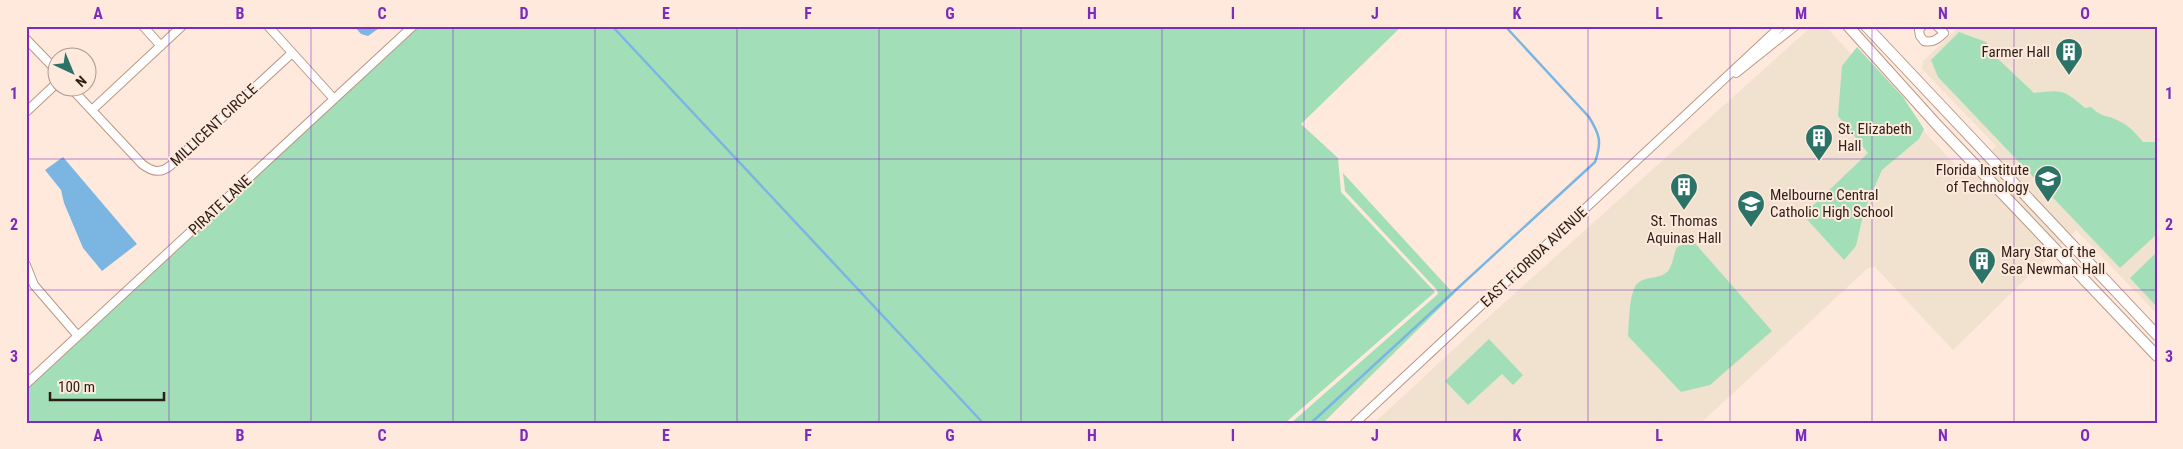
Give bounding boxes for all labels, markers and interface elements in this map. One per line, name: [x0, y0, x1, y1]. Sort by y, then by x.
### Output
text: A: [93, 4, 103, 23]
text: B: [236, 4, 245, 23]
text: C: [377, 4, 387, 23]
text: D: [519, 4, 529, 23]
text: E: [662, 4, 670, 23]
text: F: [804, 4, 812, 23]
text: G: [945, 4, 955, 23]
text: H: [1087, 4, 1097, 23]
text: I: [1231, 4, 1235, 23]
text: J: [1371, 4, 1379, 23]
text: K: [1513, 4, 1522, 23]
text: L: [1655, 4, 1663, 23]
text: M: [1795, 4, 1807, 23]
text: N: [1938, 4, 1948, 23]
text: O: [2080, 4, 2090, 23]
building icon: Farmer Hall: [2054, 37, 2084, 76]
place label: Farmer Hall: [1982, 43, 2050, 61]
north arrow: [48, 48, 98, 98]
text: N: [72, 73, 90, 90]
street label: MILLICENT CIRCLE: [167, 80, 261, 170]
text: 1: [10, 84, 18, 103]
text: 1: [2165, 84, 2173, 103]
place label: St. Elizabeth Hall: [1838, 120, 1912, 155]
building icon: St. Elizabeth Hall: [1804, 123, 1834, 162]
place label: Florida Institute of Technology: [1936, 161, 2029, 196]
school or university icon: Florida Institute of Technology: [2033, 164, 2063, 203]
street label: PIRATE LANE: [185, 171, 255, 239]
building icon: St. Thomas Aquinas Hall: [1669, 172, 1699, 211]
place label: Melbourne Central Catholic High School: [1770, 186, 1893, 221]
school or university icon: Melbourne Central Catholic High School: [1736, 189, 1766, 228]
street label: EAST FLORIDA AVENUE: [1477, 203, 1591, 311]
place label: St. Thomas Aquinas Hall: [1647, 212, 1721, 247]
text: 2: [10, 215, 18, 234]
text: 2: [2165, 215, 2173, 234]
place label: Mary Star of the Sea Newman Hall: [2001, 243, 2105, 278]
building icon: Mary Star of the Sea Newman Hall: [1967, 246, 1997, 285]
text: 3: [10, 347, 18, 366]
text: 3: [2165, 347, 2173, 366]
scale bar: [50, 369, 164, 401]
text: 100 m: [58, 378, 95, 396]
text: A: [93, 426, 103, 445]
text: B: [236, 426, 245, 445]
text: C: [377, 426, 387, 445]
text: D: [519, 426, 529, 445]
text: E: [662, 426, 670, 445]
text: F: [804, 426, 812, 445]
text: G: [945, 426, 955, 445]
text: H: [1087, 426, 1097, 445]
text: I: [1231, 426, 1235, 445]
text: J: [1371, 426, 1379, 445]
text: K: [1513, 426, 1522, 445]
text: L: [1655, 426, 1663, 445]
text: M: [1795, 426, 1807, 445]
text: N: [1938, 426, 1948, 445]
text: O: [2080, 426, 2090, 445]

